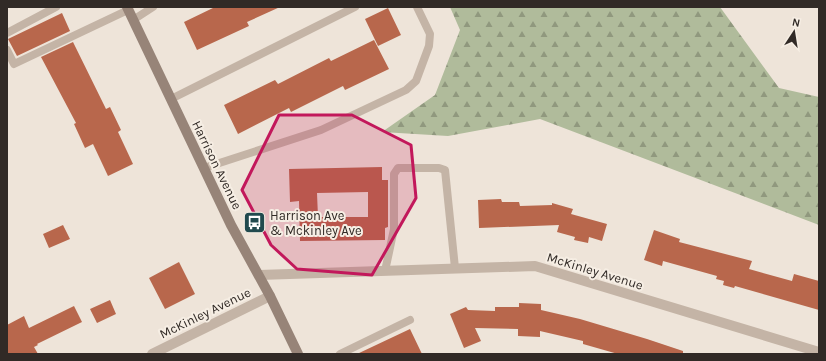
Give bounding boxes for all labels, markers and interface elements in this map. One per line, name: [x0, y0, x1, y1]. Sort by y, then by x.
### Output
north arrow: [774, 12, 814, 52]
text: N: [791, 16, 801, 30]
street label: Harrison Avenue: [189, 118, 245, 212]
place label: Harrison Ave & Mckinley Ave: [270, 208, 362, 238]
bus stop icon: Harrison Ave & Mckinley Ave: [242, 209, 268, 235]
street label: McKinley Avenue: [545, 249, 645, 293]
street label: McKinley Avenue: [157, 284, 253, 342]

